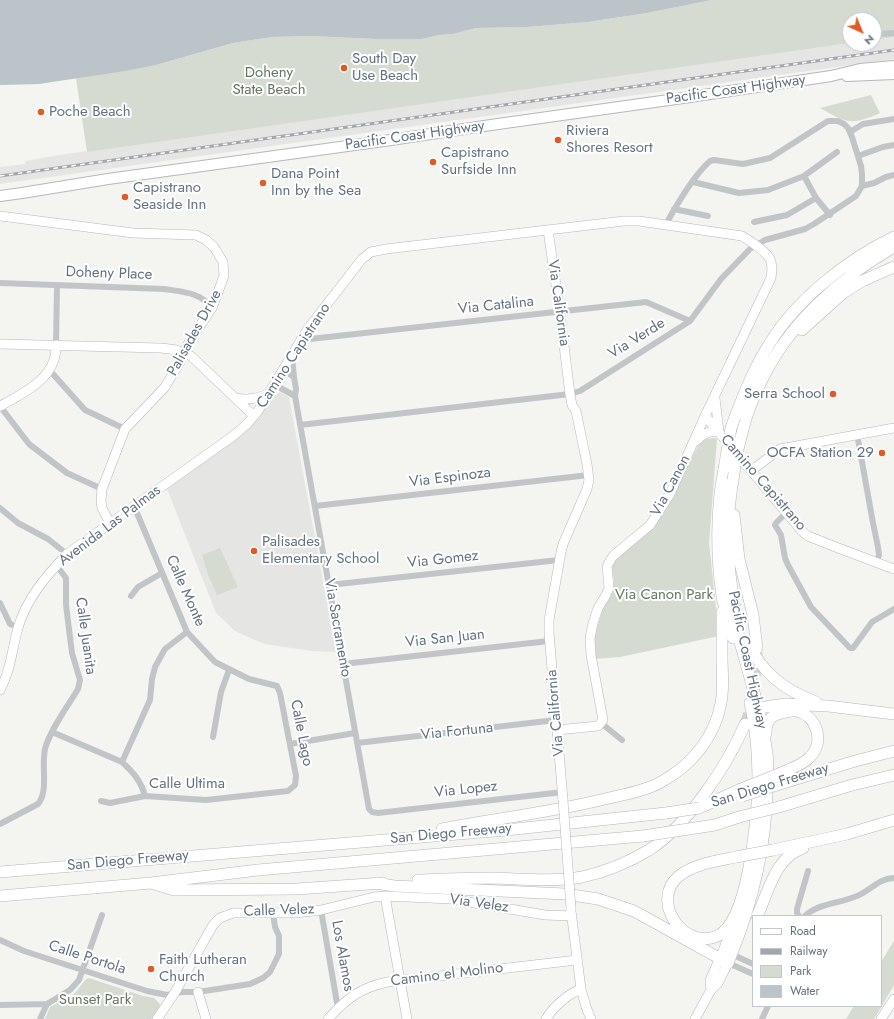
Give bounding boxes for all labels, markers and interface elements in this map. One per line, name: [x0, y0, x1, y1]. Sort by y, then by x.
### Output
north arrow: [842, 12, 882, 52]
text: N: [861, 31, 878, 49]
place label: South Day Use Beach: [352, 50, 418, 85]
marker: South Day Use Beach: [339, 63, 349, 73]
park label: Doheny State Beach: [232, 64, 306, 99]
street label: Pacific Coast Highway: [665, 71, 807, 109]
place label: Poche Beach: [49, 103, 131, 121]
marker: Poche Beach: [36, 107, 46, 117]
street label: Pacific Coast Highway: [344, 117, 486, 155]
place label: Riviera Shores Resort: [566, 122, 653, 157]
marker: Riviera Shores Resort: [553, 135, 563, 145]
place label: Capistrano Surfside Inn: [441, 144, 517, 179]
marker: Capistrano Surfside Inn: [428, 157, 438, 167]
place label: Dana Point Inn by the Sea: [271, 165, 361, 200]
marker: Dana Point Inn by the Sea: [258, 178, 268, 188]
place label: Capistrano Seaside Inn: [133, 179, 206, 214]
marker: Capistrano Seaside Inn: [120, 192, 130, 202]
street label: Via California: [543, 259, 573, 347]
street label: Doheny Place: [65, 263, 153, 285]
street label: Palisades Drive: [164, 287, 226, 379]
street label: Via Catalina: [457, 293, 535, 319]
street label: Camino Capistrano: [253, 300, 335, 412]
street label: Via Verde: [605, 315, 669, 363]
place label: Serra School: [744, 385, 825, 403]
marker: Serra School: [828, 389, 838, 399]
street label: Camino Capistrano: [716, 431, 810, 535]
place label: OCFA Station 29: [767, 444, 874, 462]
marker: OCFA Station 29: [877, 448, 887, 458]
street label: Via Canon: [647, 452, 695, 520]
street label: Via Espinoza: [408, 464, 492, 492]
street label: Avenida Las Palmas: [55, 482, 165, 570]
place label: Palisades Elementary School: [262, 533, 379, 568]
marker: Palisades Elementary School: [249, 546, 259, 556]
street label: Via Gomez: [407, 547, 479, 573]
street label: Calle Monte: [161, 553, 209, 629]
street label: Via Sacramento: [319, 577, 355, 679]
park label: Via Canon Park: [615, 586, 713, 604]
street label: Pacific Coast Highway: [724, 589, 770, 731]
street label: Calle Juanita: [71, 596, 99, 676]
street label: Via San Juan: [404, 626, 486, 652]
street label: Via California: [543, 669, 569, 757]
street label: Calle Lago: [286, 698, 316, 768]
street label: Via Fortuna: [420, 719, 494, 745]
street label: San Diego Freeway: [709, 760, 831, 812]
street label: Calle Ultima: [149, 775, 225, 793]
street label: Via Lopez: [434, 778, 498, 802]
street label: San Diego Freeway: [389, 820, 513, 848]
street label: San Diego Freeway: [66, 847, 190, 875]
street label: Via Velez: [448, 891, 510, 917]
street label: Calle Velez: [243, 901, 315, 921]
legend: [752, 915, 882, 1007]
street label: Los Alamos: [327, 919, 357, 993]
text: Road: [790, 922, 816, 940]
street label: Calle Portola: [46, 937, 128, 979]
text: Railway: [790, 942, 828, 960]
place label: Faith Lutheran Church: [159, 951, 247, 986]
street label: Camino el Molino: [390, 959, 504, 991]
text: Park: [790, 962, 811, 980]
marker: Faith Lutheran Church: [146, 964, 156, 974]
text: Water: [790, 982, 820, 1000]
park label: Sunset Park: [59, 991, 131, 1009]

